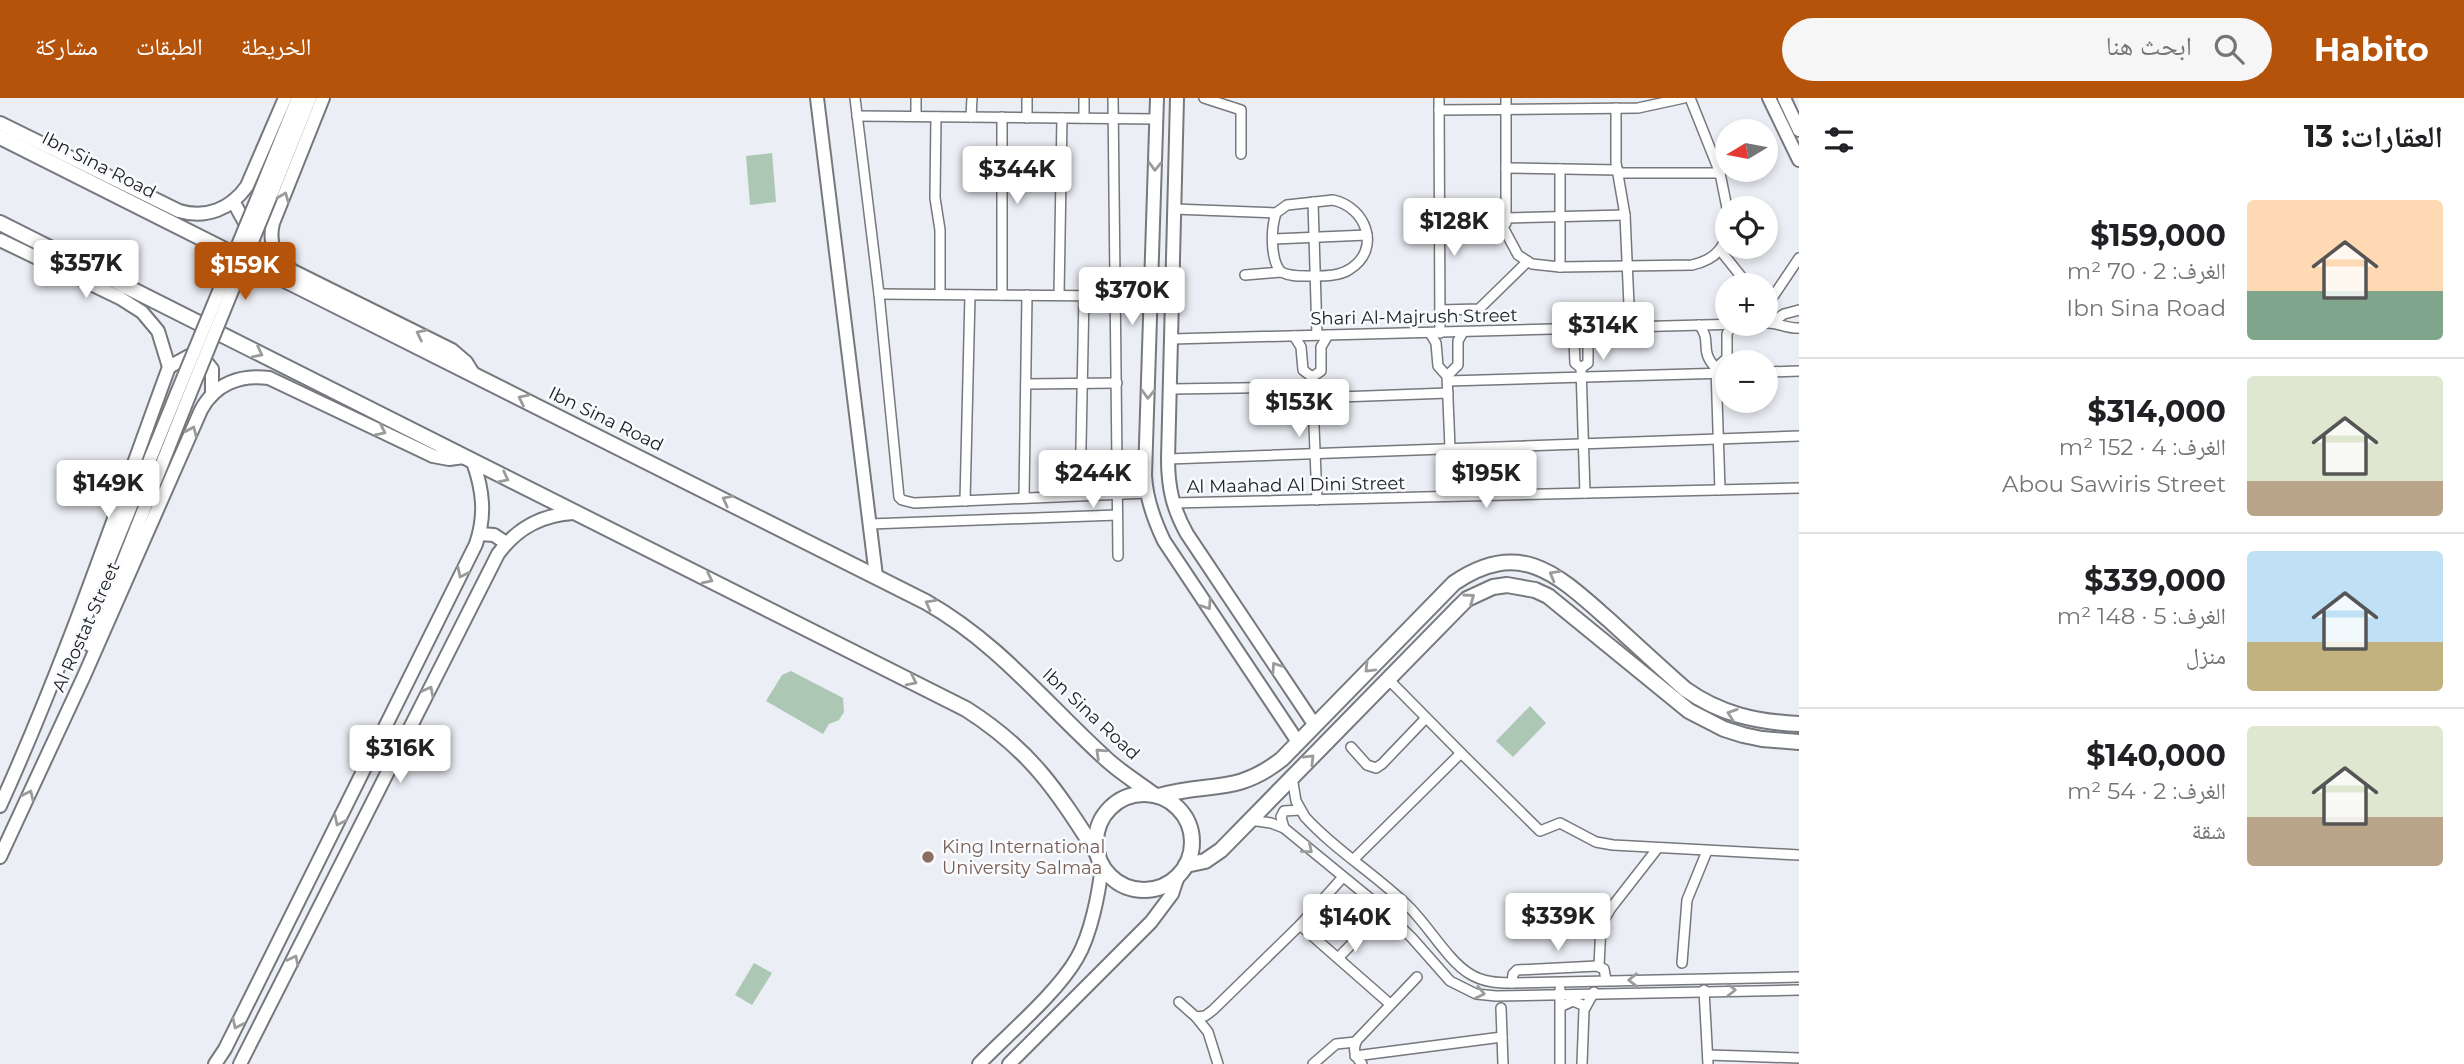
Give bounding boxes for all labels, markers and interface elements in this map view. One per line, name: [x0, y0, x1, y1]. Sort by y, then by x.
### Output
search box: [1782, 18, 2272, 81]
text: Habito: [2314, 29, 2429, 69]
text: ابحث هنا: [2106, 30, 2192, 62]
icon: search: [2210, 30, 2248, 68]
text: مشاركة: [35, 32, 98, 61]
text: الطبقات: [136, 32, 203, 61]
text: الخريطة: [241, 32, 311, 61]
text: العقارات: 13: [2304, 118, 2443, 155]
north arrow: [1715, 119, 1778, 182]
map controls: [1715, 119, 1778, 413]
icon: filters: [1820, 121, 1858, 159]
street label: Ibn Sina Road: [38, 127, 160, 203]
pin: $344K: [968, 146, 1066, 206]
text: $344K: [979, 155, 1055, 183]
one-way arrow: [1147, 161, 1163, 172]
one-way arrow: [275, 191, 289, 203]
button: locate: [1715, 196, 1778, 259]
pin: $128K: [1405, 198, 1503, 258]
text: $128K: [1419, 207, 1489, 235]
text: $159,000: [2090, 217, 2226, 254]
icon: home: [2303, 228, 2387, 312]
pin: $357K: [37, 240, 135, 300]
pin: $159K: [196, 242, 294, 302]
text: $357K: [50, 249, 122, 277]
text: $159K: [211, 251, 279, 279]
text: الغرف: 2 · 70 m²: [2067, 257, 2226, 285]
pin: $370K: [1083, 268, 1181, 327]
button: +: [1715, 273, 1778, 336]
text: $370K: [1095, 276, 1169, 304]
text: Ibn Sina Road: [2066, 294, 2226, 322]
pin: $314K: [1554, 302, 1652, 362]
street label: Shari Al-Majrush Street: [1310, 304, 1518, 330]
text: $314K: [1568, 311, 1638, 339]
one-way arrow: [416, 329, 428, 343]
one-way arrow: [251, 344, 263, 358]
button: −: [1715, 350, 1778, 413]
pin: $153K: [1250, 380, 1348, 439]
street label: Ibn Sina Road: [545, 382, 667, 456]
text: $153K: [1265, 388, 1333, 416]
one-way arrow: [1140, 389, 1156, 399]
text: $314,000: [2088, 393, 2226, 430]
one-way arrow: [518, 394, 530, 408]
icon: home: [2303, 404, 2387, 488]
one-way arrow: [374, 422, 386, 436]
one-way arrow: [184, 426, 198, 438]
text: الغرف: 4 · 152 m²: [2059, 433, 2226, 461]
pin: $244K: [1044, 450, 1142, 510]
pin: $195K: [1437, 450, 1535, 510]
text: $244K: [1055, 459, 1131, 487]
text: $195K: [1452, 459, 1520, 487]
pin: $149K: [59, 460, 157, 520]
text: $149K: [73, 469, 143, 497]
one-way arrow: [497, 470, 509, 484]
text: Abou Sawiris Street: [2002, 470, 2226, 498]
street label: Al Maahad Al Dini Street: [1186, 472, 1406, 498]
one-way arrow: [722, 495, 734, 509]
street label: Al Rostat Street: [48, 559, 124, 695]
text: $339,000: [2084, 562, 2226, 599]
one-way arrow: [456, 566, 470, 578]
one-way arrow: [1548, 570, 1561, 583]
one-way arrow: [701, 571, 713, 585]
icon: home: [2303, 579, 2387, 663]
one-way arrow: [1463, 594, 1475, 606]
one-way arrow: [1198, 597, 1211, 610]
one-way arrow: [924, 599, 937, 612]
text: الغرف: 5 · 148 m²: [2057, 602, 2226, 630]
text: منزل: [2186, 642, 2226, 670]
one-way arrow: [1364, 660, 1377, 673]
one-way arrow: [1272, 662, 1284, 675]
street label: Ibn Sina Road: [1038, 663, 1144, 765]
one-way arrow: [905, 672, 917, 686]
one-way arrow: [420, 686, 434, 698]
one-way arrow: [1726, 708, 1738, 722]
pin: $316K: [351, 726, 449, 785]
text: $316K: [366, 734, 434, 762]
text: $140,000: [2086, 737, 2226, 774]
one-way arrow: [1095, 749, 1108, 762]
one-way arrow: [1301, 754, 1314, 767]
icon: home: [2303, 754, 2387, 838]
text: الغرف: 2 · 54 m²: [2067, 777, 2226, 805]
one-way arrow: [21, 790, 35, 802]
one-way arrow: [333, 814, 347, 826]
text: شقة: [2192, 817, 2226, 845]
place label: King International University Salmaa: [942, 836, 1105, 879]
one-way arrow: [1300, 840, 1312, 853]
marker: King International University Salmaa: [920, 849, 936, 865]
pin: $140K: [1306, 894, 1404, 954]
pin: $339K: [1509, 894, 1607, 953]
text: $339K: [1521, 902, 1595, 930]
text: $140K: [1319, 903, 1391, 931]
one-way arrow: [285, 955, 299, 967]
one-way arrow: [1627, 972, 1638, 988]
one-way arrow: [1726, 982, 1737, 998]
one-way arrow: [1474, 985, 1486, 1000]
one-way arrow: [232, 1017, 246, 1029]

